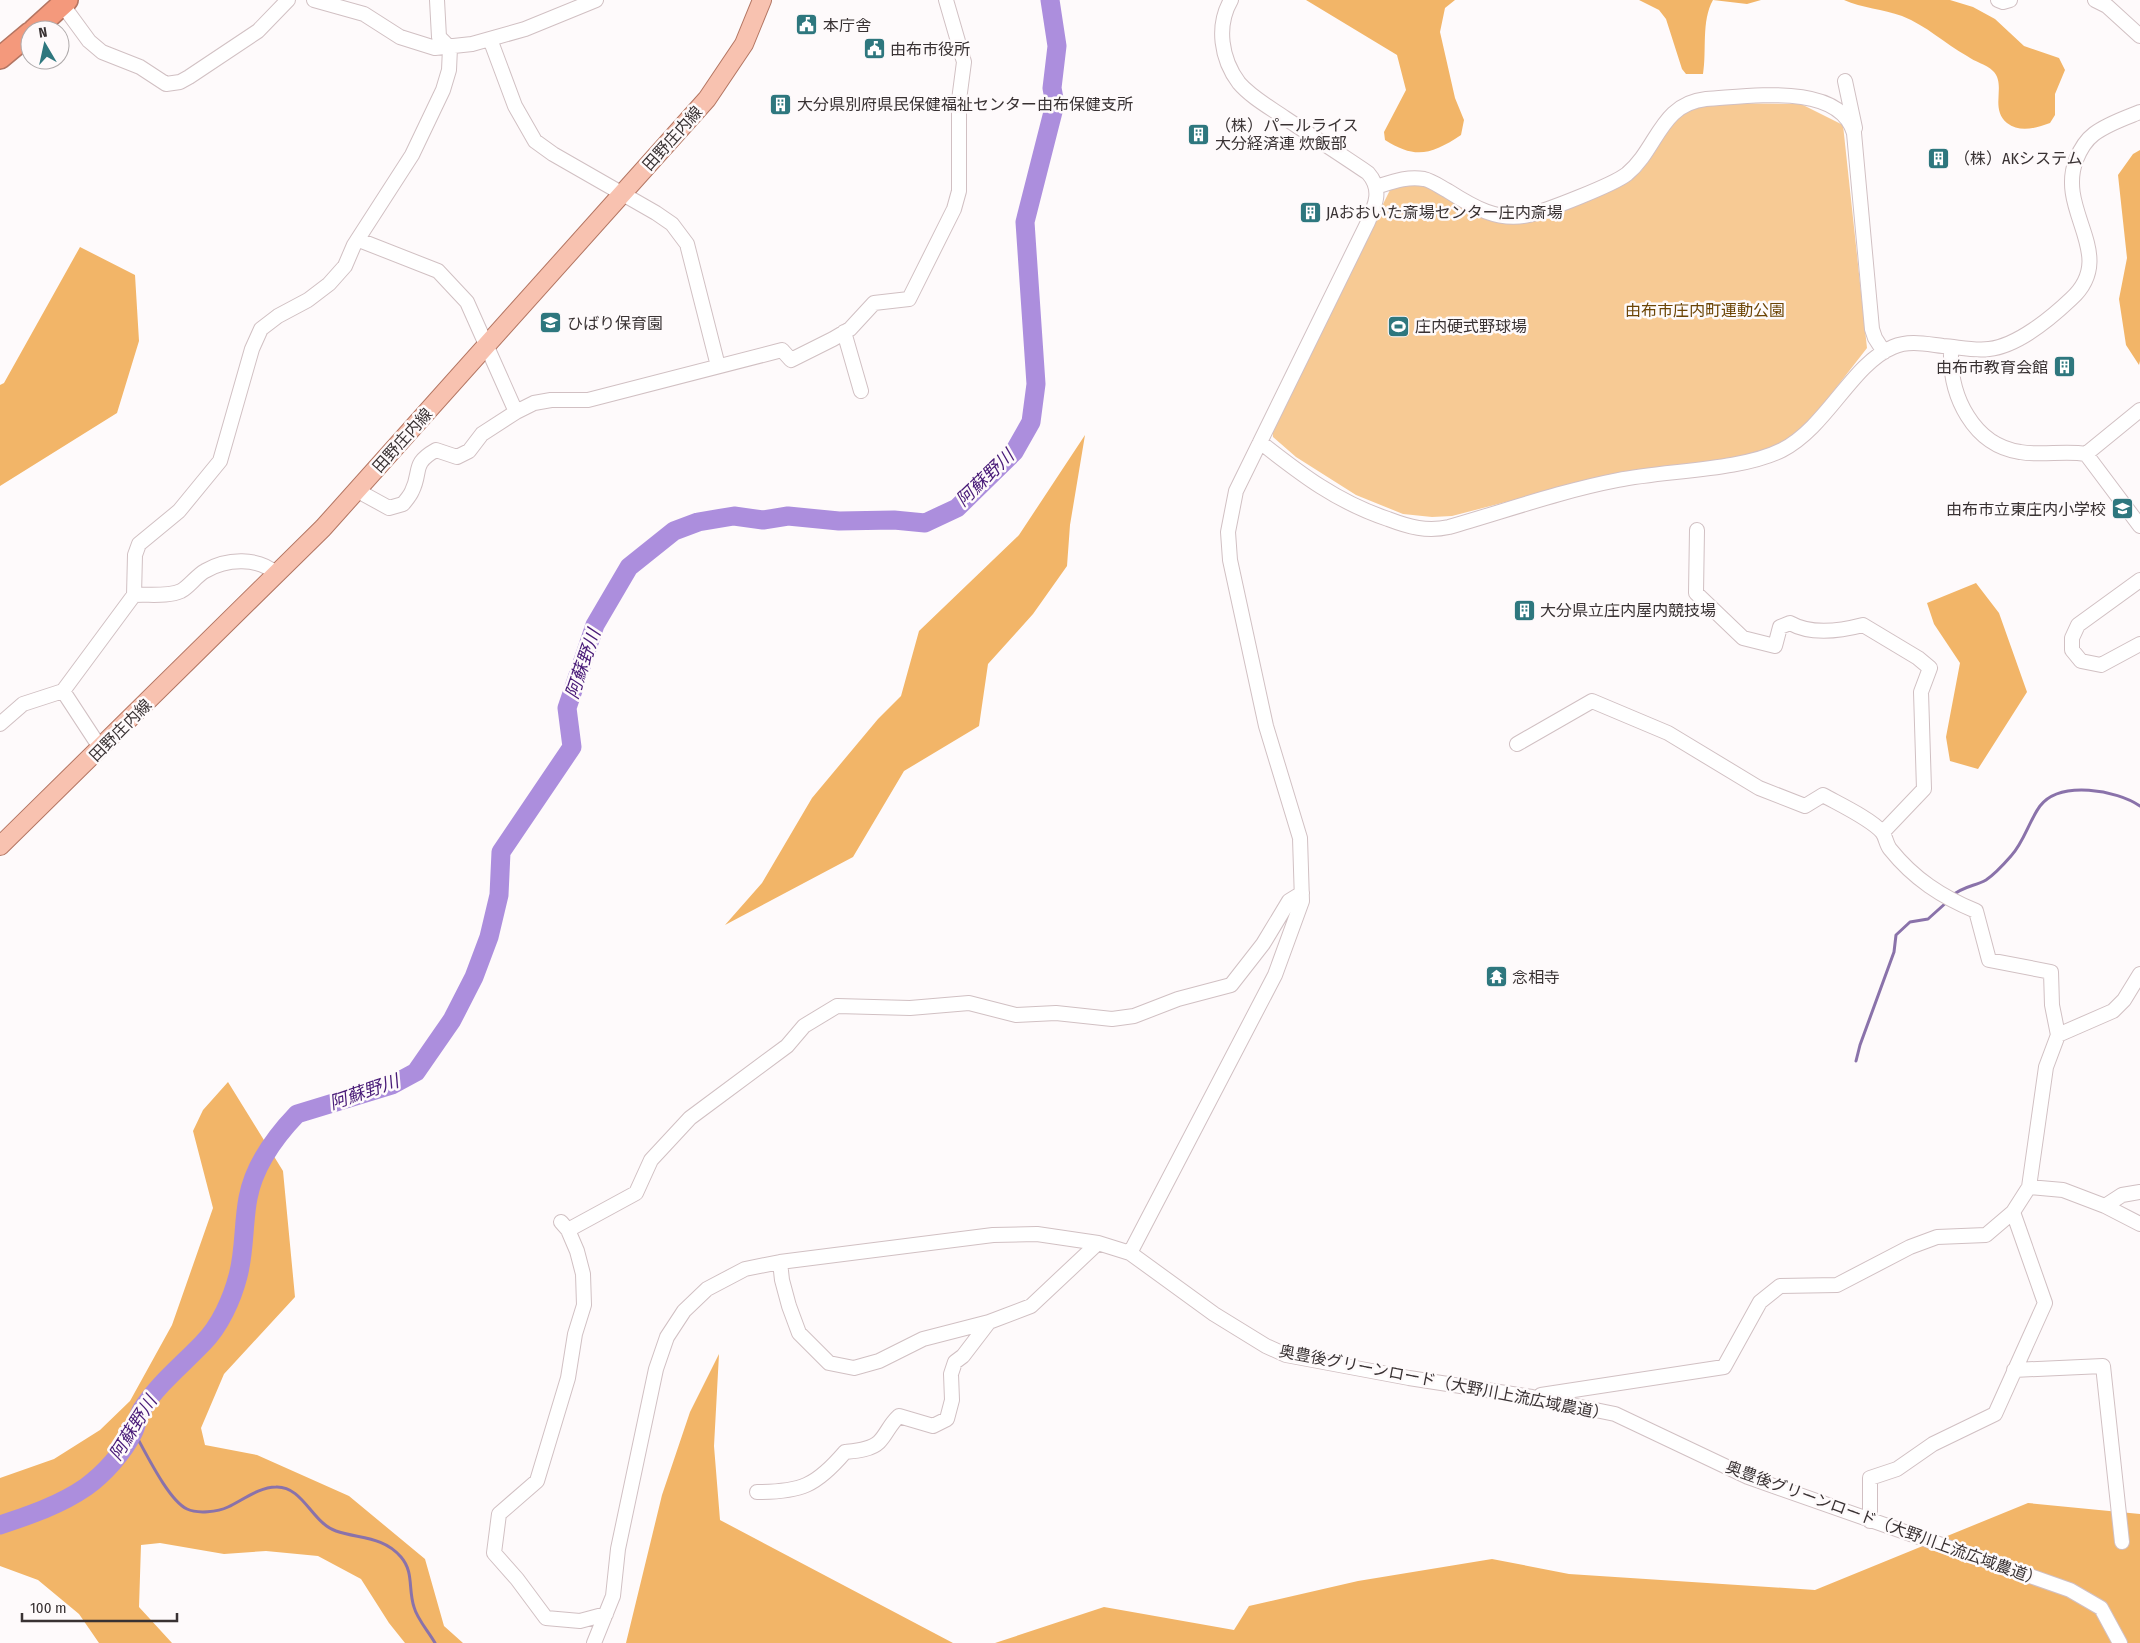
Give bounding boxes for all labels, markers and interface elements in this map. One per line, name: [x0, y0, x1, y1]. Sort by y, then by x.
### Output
public building icon: 本庁舎: [795, 13, 819, 37]
place label: 本庁舎: [823, 16, 871, 35]
north arrow: [20, 20, 70, 70]
text: N: [38, 24, 49, 42]
public building icon: 由布市役所: [862, 37, 886, 61]
place label: 由布市役所: [890, 40, 970, 59]
building icon: 大分県別府県民保健福祉センター由布保健支所: [769, 92, 793, 116]
place label: 大分県別府県民保健福祉センター由布保健支所: [797, 95, 1133, 114]
street label: 田野庄内線: [639, 102, 706, 174]
place label: （株）パールライス 大分経済連 炊飯部: [1215, 116, 1359, 153]
building icon: （株）パールライス 大分経済連 炊飯部: [1187, 122, 1211, 146]
building icon: （株）AKシステム: [1926, 146, 1950, 170]
place label: （株）AKシステム: [1954, 149, 2082, 168]
building icon: JAおおいた斎場センター庄内斎場: [1298, 200, 1322, 224]
place label: JAおおいた斎場センター庄内斎場: [1326, 203, 1563, 222]
park label: 由布市庄内町運動公園: [1625, 301, 1785, 320]
school or university icon: ひばり保育園: [539, 311, 563, 335]
place label: ひばり保育園: [567, 314, 663, 333]
sports icon: 庄内硬式野球場: [1387, 314, 1411, 338]
place label: 庄内硬式野球場: [1415, 317, 1527, 336]
building icon: 由布市教育会館: [2052, 355, 2076, 379]
place label: 由布市教育会館: [1936, 358, 2048, 377]
street label: 田野庄内線: [369, 404, 436, 476]
water label: 阿蘇野川: [951, 444, 1020, 511]
school or university icon: 由布市立東庄内小学校: [2110, 497, 2134, 521]
place label: 由布市立東庄内小学校: [1946, 500, 2106, 519]
building icon: 大分県立庄内屋内競技場: [1512, 598, 1536, 622]
place label: 大分県立庄内屋内競技場: [1540, 601, 1716, 620]
water label: 阿蘇野川: [561, 624, 606, 702]
street label: 田野庄内線: [85, 695, 155, 765]
temple icon: 念相寺: [1484, 965, 1508, 989]
place label: 念相寺: [1512, 968, 1560, 987]
water label: 阿蘇野川: [326, 1069, 404, 1114]
street label: 奥豊後グリーンロード（大野川上流広域農道）: [1278, 1341, 1610, 1424]
water label: 阿蘇野川: [105, 1390, 162, 1464]
street label: 奥豊後グリーンロード（大野川上流広域農道）: [1723, 1457, 2045, 1590]
scale bar: [22, 1590, 178, 1622]
text: 100 m: [30, 1599, 67, 1617]

